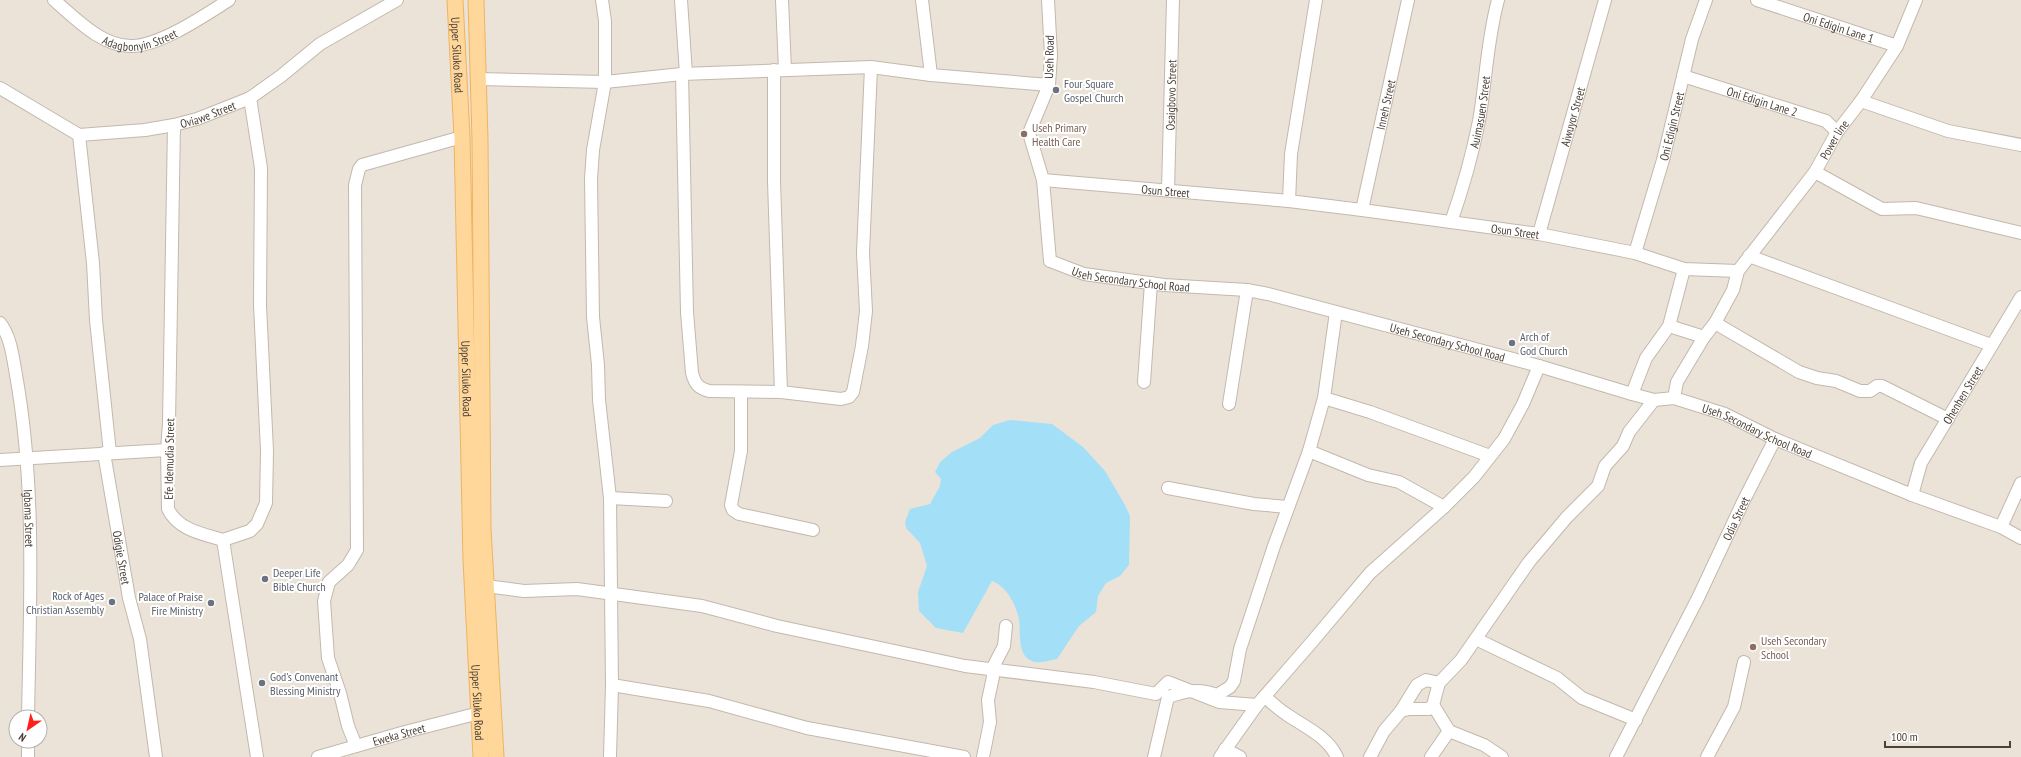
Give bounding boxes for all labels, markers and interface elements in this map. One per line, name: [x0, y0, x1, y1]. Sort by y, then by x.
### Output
street label: Oni Edigin Lane 1: [1801, 8, 1876, 45]
street label: Upper Siluko Road: [448, 17, 467, 93]
street label: Adagbonyin Street: [100, 25, 180, 54]
street label: Useh Road: [1041, 35, 1057, 79]
street label: Osaigbovo Street: [1162, 59, 1179, 131]
street label: Auimasuen Street: [1466, 74, 1493, 150]
place label: Four Square Gospel Church: [1064, 76, 1124, 105]
street label: Inneh Street: [1372, 77, 1398, 131]
street label: Oni Edigin Lane 2: [1725, 83, 1799, 119]
street label: Aiwuyor Street: [1557, 84, 1588, 148]
marker: Four Square Gospel Church: [1051, 85, 1061, 95]
street label: Oni Edigin Street: [1656, 89, 1687, 162]
street label: Oviawe Street: [178, 97, 238, 131]
street label: Power line: [1816, 116, 1851, 162]
place label: Useh Primary Health Care: [1032, 120, 1087, 149]
marker: Useh Primary Health Care: [1019, 129, 1029, 139]
street label: Osun Street: [1141, 181, 1191, 200]
street label: Osun Street: [1490, 220, 1541, 242]
street label: Useh Secondary School Road: [1070, 263, 1190, 294]
street label: Useh Secondary School Road: [1388, 319, 1507, 364]
place label: Arch of God Church: [1520, 329, 1568, 358]
marker: Arch of God Church: [1507, 338, 1517, 348]
street label: Upper Siluko Road: [459, 341, 475, 417]
street label: Ohenhen Street: [1939, 362, 1986, 426]
street label: Useh Secondary School Road: [1700, 400, 1814, 461]
street label: Efe Idemudia Street: [161, 417, 177, 500]
street label: Igbama Street: [21, 489, 38, 548]
street label: Odia Street: [1719, 493, 1752, 543]
street label: Odigie Street: [110, 529, 134, 586]
place label: Deeper Life Bible Church: [273, 565, 326, 594]
marker: Deeper Life Bible Church: [260, 574, 270, 584]
place label: Rock of Ages Christian Assembly: [26, 588, 104, 617]
place label: Palace of Praise Fire Ministry: [138, 589, 203, 618]
marker: Rock of Ages Christian Assembly: [107, 597, 117, 607]
marker: Palace of Praise Fire Ministry: [206, 598, 216, 608]
place label: Useh Secondary School: [1761, 633, 1827, 662]
marker: Useh Secondary School: [1748, 642, 1758, 652]
street label: Upper Siluko Road: [469, 664, 488, 741]
place label: God's Convenant Blessing Ministry: [270, 669, 341, 698]
marker: God's Convenant Blessing Ministry: [257, 678, 267, 688]
north arrow: [8, 709, 48, 749]
street label: Eweka Street: [371, 719, 427, 748]
scale bar: [1885, 723, 2010, 749]
text: 100 m: [1891, 729, 1918, 744]
text: N: [16, 730, 29, 745]

